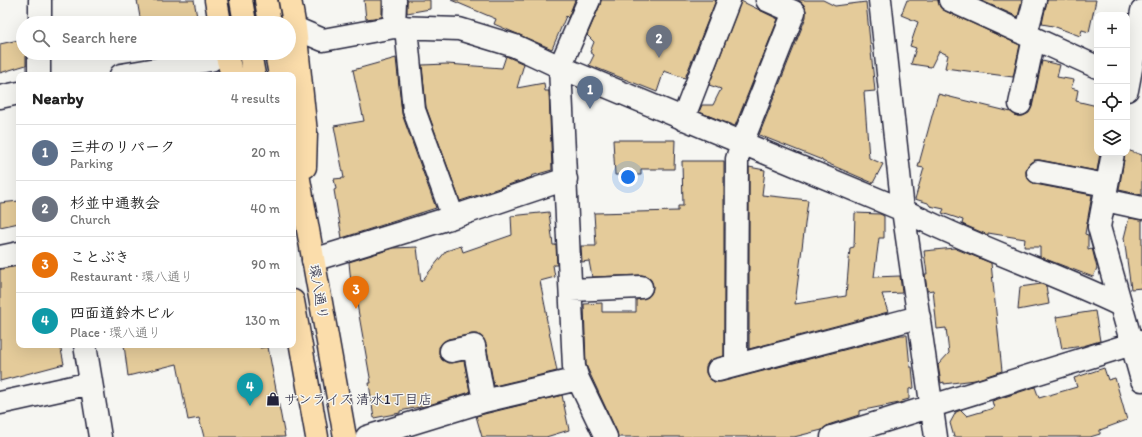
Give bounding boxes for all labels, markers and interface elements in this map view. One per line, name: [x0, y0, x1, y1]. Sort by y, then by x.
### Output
map controls: [1094, 12, 1130, 156]
button: +: [1094, 12, 1130, 48]
search box: [16, 16, 296, 60]
pin: 2: [646, 25, 672, 58]
icon: search: [30, 27, 52, 49]
text: Search here: [62, 29, 137, 47]
button: −: [1094, 48, 1130, 84]
pin: 1: [577, 76, 603, 109]
button: locate: [1094, 84, 1130, 120]
text: Nearby: [32, 88, 84, 108]
text: 4 results: [231, 91, 280, 106]
button: layers: [1094, 120, 1130, 156]
text: 三井のリパーク: [70, 138, 175, 156]
text: 1: [42, 145, 48, 160]
text: 20 m: [251, 145, 280, 160]
text: Parking: [70, 156, 113, 171]
your location: [618, 167, 638, 187]
text: 杉並中通教会: [70, 194, 160, 212]
text: 2: [42, 201, 48, 216]
text: 40 m: [250, 201, 280, 216]
text: Church: [70, 212, 111, 227]
text: ことぶき: [70, 248, 130, 266]
text: 3: [41, 257, 49, 272]
text: 90 m: [251, 257, 280, 272]
street label: 環八通り: [305, 263, 332, 321]
text: Restaurant · 環八通り: [70, 269, 193, 284]
pin: 3: [343, 276, 369, 309]
text: 四面道鈴木ビル: [70, 304, 175, 322]
text: 4: [41, 313, 49, 328]
text: 130 m: [245, 313, 280, 328]
text: Place · 環八通り: [70, 325, 161, 340]
pin: 4: [237, 373, 263, 406]
shop icon: サンライズ 清水1丁目店: [265, 391, 281, 407]
place label: サンライズ 清水1丁目店: [284, 391, 433, 408]

